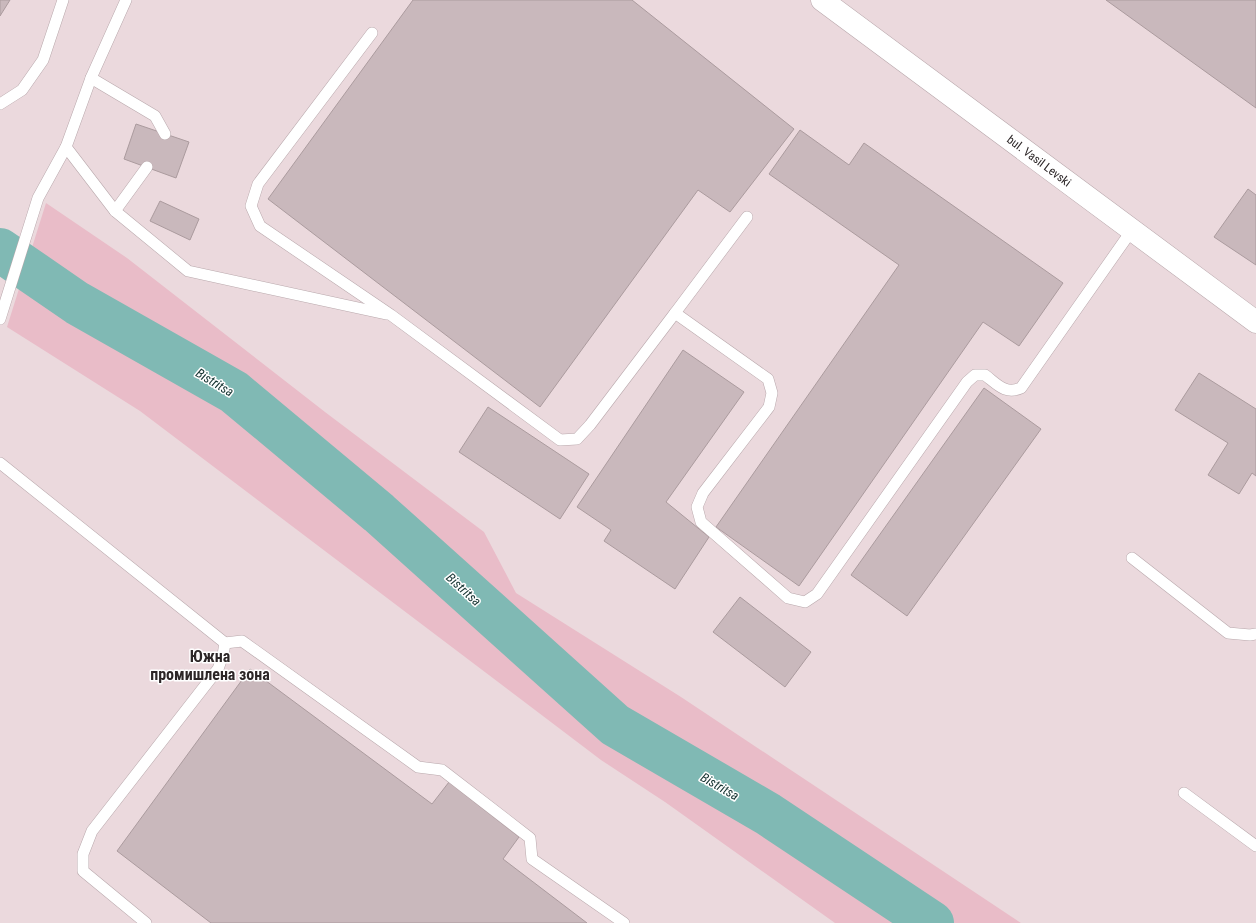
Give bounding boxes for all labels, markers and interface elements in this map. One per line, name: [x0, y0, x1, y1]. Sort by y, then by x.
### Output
street label: bul. Vasil Levski: [1004, 132, 1074, 190]
water label: Bistritsa: [193, 365, 236, 400]
water label: Bistritsa: [443, 570, 484, 609]
district label: Южна промишлена зона: [150, 647, 270, 684]
water label: Bistritsa: [698, 770, 741, 803]

